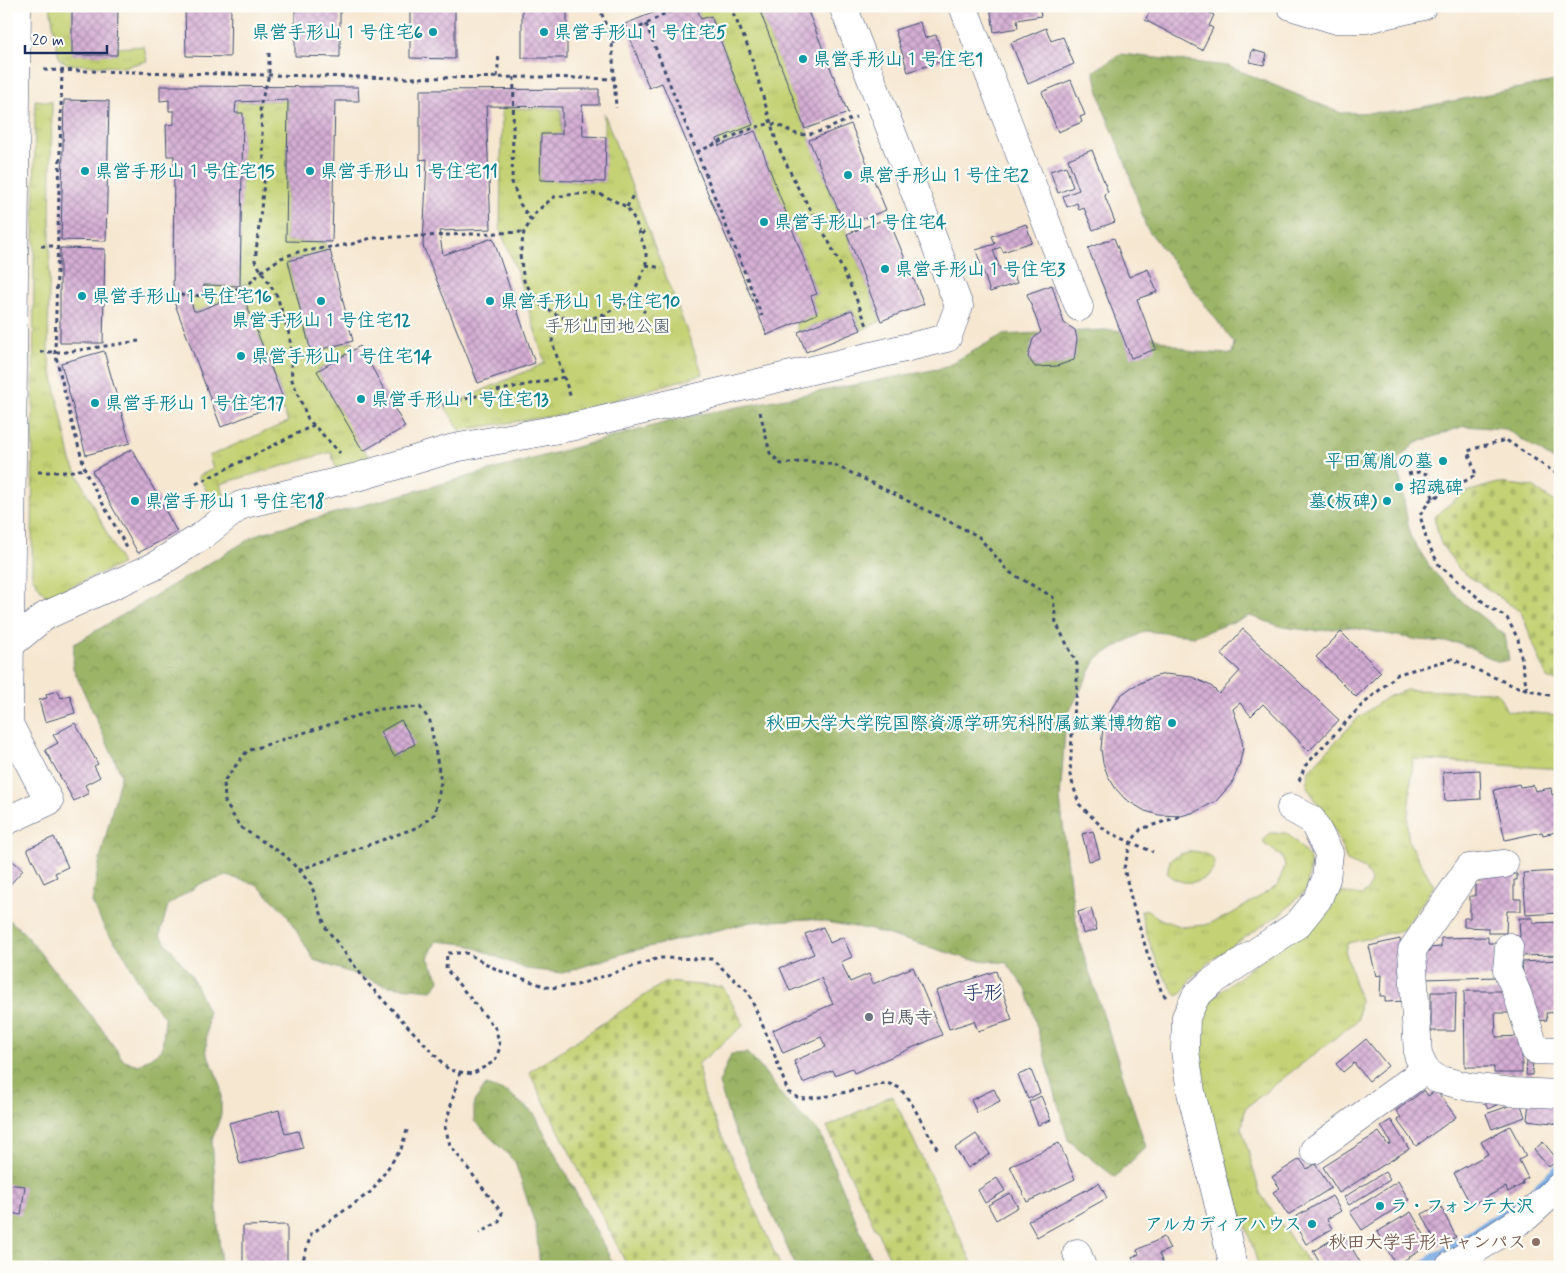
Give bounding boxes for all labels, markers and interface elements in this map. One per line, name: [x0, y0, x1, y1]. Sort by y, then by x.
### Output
place label: 県営手形山１号住宅6: [252, 21, 423, 45]
place label: 県営手形山１号住宅5: [554, 21, 727, 45]
scale bar: [25, 22, 108, 54]
marker: 県営手形山１号住宅6: [427, 26, 439, 38]
marker: 県営手形山１号住宅5: [538, 26, 550, 38]
text: 20 m: [32, 31, 64, 51]
place label: 県営手形山１号住宅1: [813, 48, 983, 72]
marker: 県営手形山１号住宅1: [797, 53, 809, 65]
place label: 県営手形山１号住宅15: [95, 160, 275, 184]
place label: 県営手形山１号住宅11: [320, 160, 498, 184]
place label: 県営手形山１号住宅2: [858, 164, 1029, 188]
marker: 県営手形山１号住宅15: [79, 165, 91, 177]
marker: 県営手形山１号住宅11: [304, 165, 316, 177]
marker: 県営手形山１号住宅2: [842, 169, 854, 181]
place label: 県営手形山１号住宅4: [774, 211, 947, 235]
marker: 県営手形山１号住宅4: [758, 216, 770, 228]
place label: 県営手形山１号住宅3: [895, 258, 1066, 282]
marker: 県営手形山１号住宅3: [879, 263, 891, 275]
place label: 県営手形山１号住宅16: [92, 285, 272, 309]
marker: 県営手形山１号住宅16: [76, 290, 88, 302]
place label: 県営手形山１号住宅10: [500, 290, 680, 314]
marker: 県営手形山１号住宅12: [315, 295, 327, 307]
marker: 県営手形山１号住宅10: [484, 295, 496, 307]
place label: 県営手形山１号住宅12: [231, 309, 411, 333]
park label: 手形山団地公園: [545, 315, 671, 339]
place label: 県営手形山１号住宅14: [251, 345, 432, 369]
marker: 県営手形山１号住宅14: [235, 350, 247, 362]
place label: 県営手形山１号住宅13: [371, 388, 549, 412]
place label: 県営手形山１号住宅17: [105, 392, 284, 416]
marker: 県営手形山１号住宅13: [355, 393, 367, 405]
marker: 県営手形山１号住宅17: [89, 397, 101, 409]
place label: 平田篤胤の墓: [1325, 450, 1433, 474]
marker: 平田篤胤の墓: [1437, 455, 1449, 467]
place label: 招魂碑: [1409, 476, 1463, 500]
marker: 招魂碑: [1393, 481, 1405, 493]
place label: 県営手形山１号住宅18: [145, 490, 325, 514]
place label: 墓(板碑): [1309, 490, 1378, 514]
marker: 県営手形山１号住宅18: [129, 495, 141, 507]
marker: 墓(板碑): [1381, 495, 1393, 507]
place label: 秋田大学大学院国際資源学研究科附属鉱業博物館: [766, 712, 1162, 736]
marker: 秋田大学大学院国際資源学研究科附属鉱業博物館: [1166, 717, 1178, 729]
district label: 手形: [963, 980, 1003, 1007]
place label: 白馬寺: [879, 1006, 933, 1030]
marker: 白馬寺: [863, 1011, 875, 1023]
place label: ラ・フォンテ大沢: [1390, 1195, 1534, 1219]
marker: ラ・フォンテ大沢: [1374, 1200, 1386, 1212]
place label: アルカディアハウス: [1145, 1213, 1302, 1237]
marker: アルカディアハウス: [1306, 1218, 1318, 1230]
place label: 秋田大学手形キャンパス: [1329, 1231, 1526, 1255]
marker: 秋田大学手形キャンパス: [1530, 1236, 1542, 1248]

